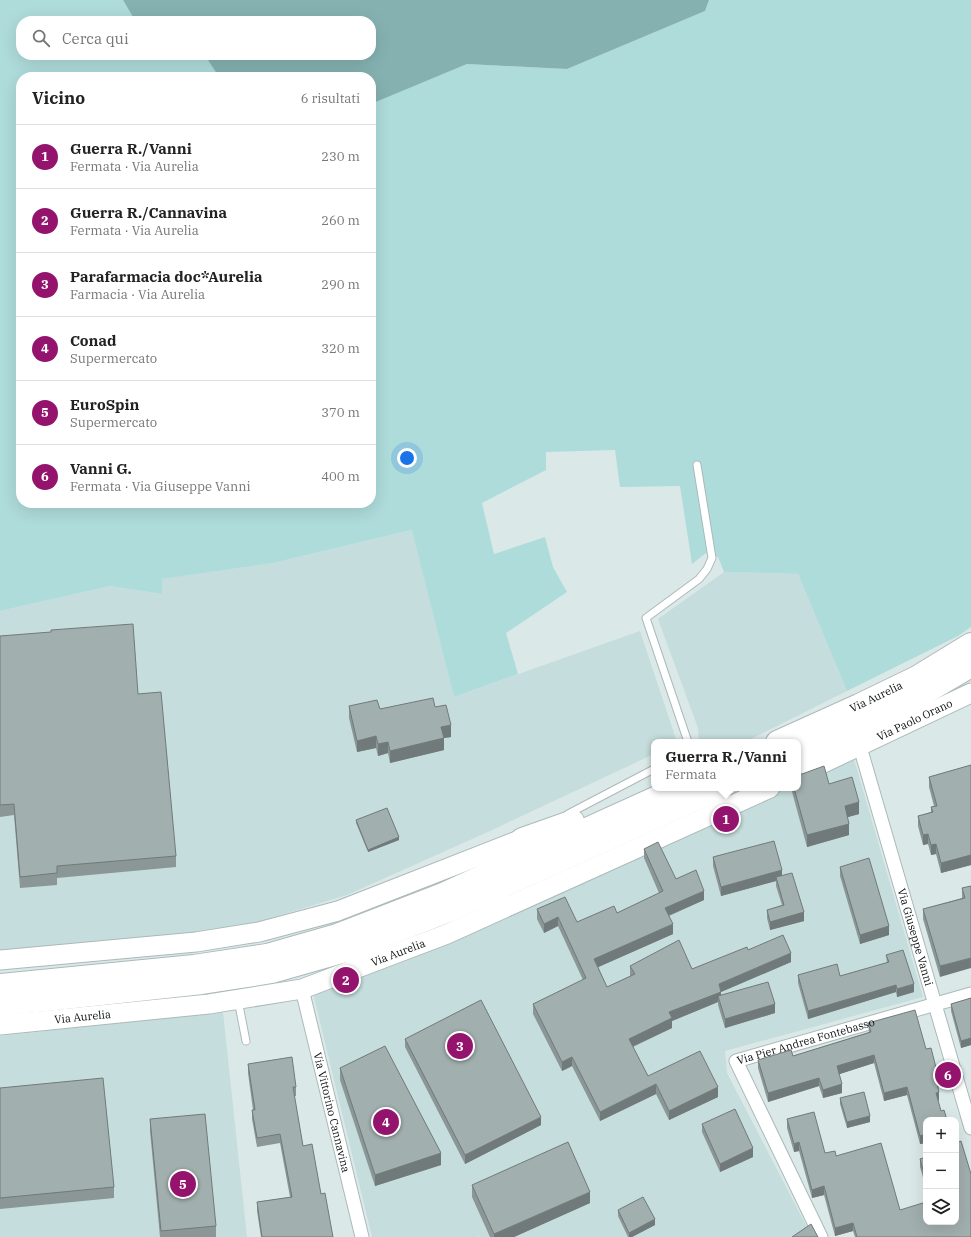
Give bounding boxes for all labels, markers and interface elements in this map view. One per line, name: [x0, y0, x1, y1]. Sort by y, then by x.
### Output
search box: [16, 16, 376, 60]
icon: search: [30, 27, 52, 49]
text: Cerca qui: [62, 29, 129, 48]
text: Vicino: [32, 87, 85, 109]
text: 6 risultati: [301, 90, 360, 107]
text: Guerra R./Vanni: [70, 139, 192, 158]
text: 1: [41, 148, 49, 165]
text: 230 m: [321, 148, 360, 165]
text: Fermata · Via Aurelia: [70, 158, 199, 175]
text: Guerra R./Cannavina: [70, 203, 227, 222]
text: 2: [41, 212, 49, 229]
text: 260 m: [321, 212, 360, 229]
text: Fermata · Via Aurelia: [70, 222, 199, 239]
text: Parafarmacia doc*Aurelia: [70, 267, 263, 286]
text: 3: [41, 276, 49, 293]
text: 290 m: [321, 276, 360, 293]
text: Farmacia · Via Aurelia: [70, 286, 205, 303]
text: Conad: [70, 331, 117, 350]
text: 4: [41, 340, 49, 357]
text: 320 m: [321, 340, 360, 357]
text: Supermercato: [70, 350, 157, 367]
text: EuroSpin: [70, 395, 140, 414]
text: 5: [41, 404, 49, 421]
text: 370 m: [321, 404, 360, 421]
text: Supermercato: [70, 414, 157, 431]
your location: [397, 448, 417, 468]
text: Vanni G.: [70, 459, 132, 478]
text: 6: [41, 468, 49, 485]
text: 400 m: [321, 468, 360, 485]
text: Fermata · Via Giuseppe Vanni: [70, 478, 251, 495]
street label: Via Aurelia: [848, 678, 905, 715]
street label: Via Paolo Orano: [874, 696, 955, 744]
popup: [651, 739, 801, 791]
text: Guerra R./Vanni: [665, 747, 787, 766]
text: Fermata: [665, 766, 717, 783]
pin: 1: [713, 804, 739, 834]
street label: Via Giuseppe Vanni: [895, 887, 936, 988]
street label: Via Aurelia: [369, 936, 427, 969]
pin: 2: [333, 965, 359, 995]
street label: Via Aurelia: [54, 1007, 112, 1027]
street label: Via Pier Andrea Fontebasso: [735, 1015, 876, 1067]
pin: 3: [447, 1031, 473, 1061]
street label: Via Vittorino Cannavina: [311, 1051, 353, 1174]
pin: 6: [935, 1060, 961, 1090]
pin: 4: [373, 1107, 399, 1137]
map controls: [923, 1117, 959, 1225]
button: +: [923, 1117, 959, 1153]
button: −: [923, 1153, 959, 1189]
pin: 5: [170, 1169, 196, 1199]
button: layers: [923, 1189, 959, 1225]

